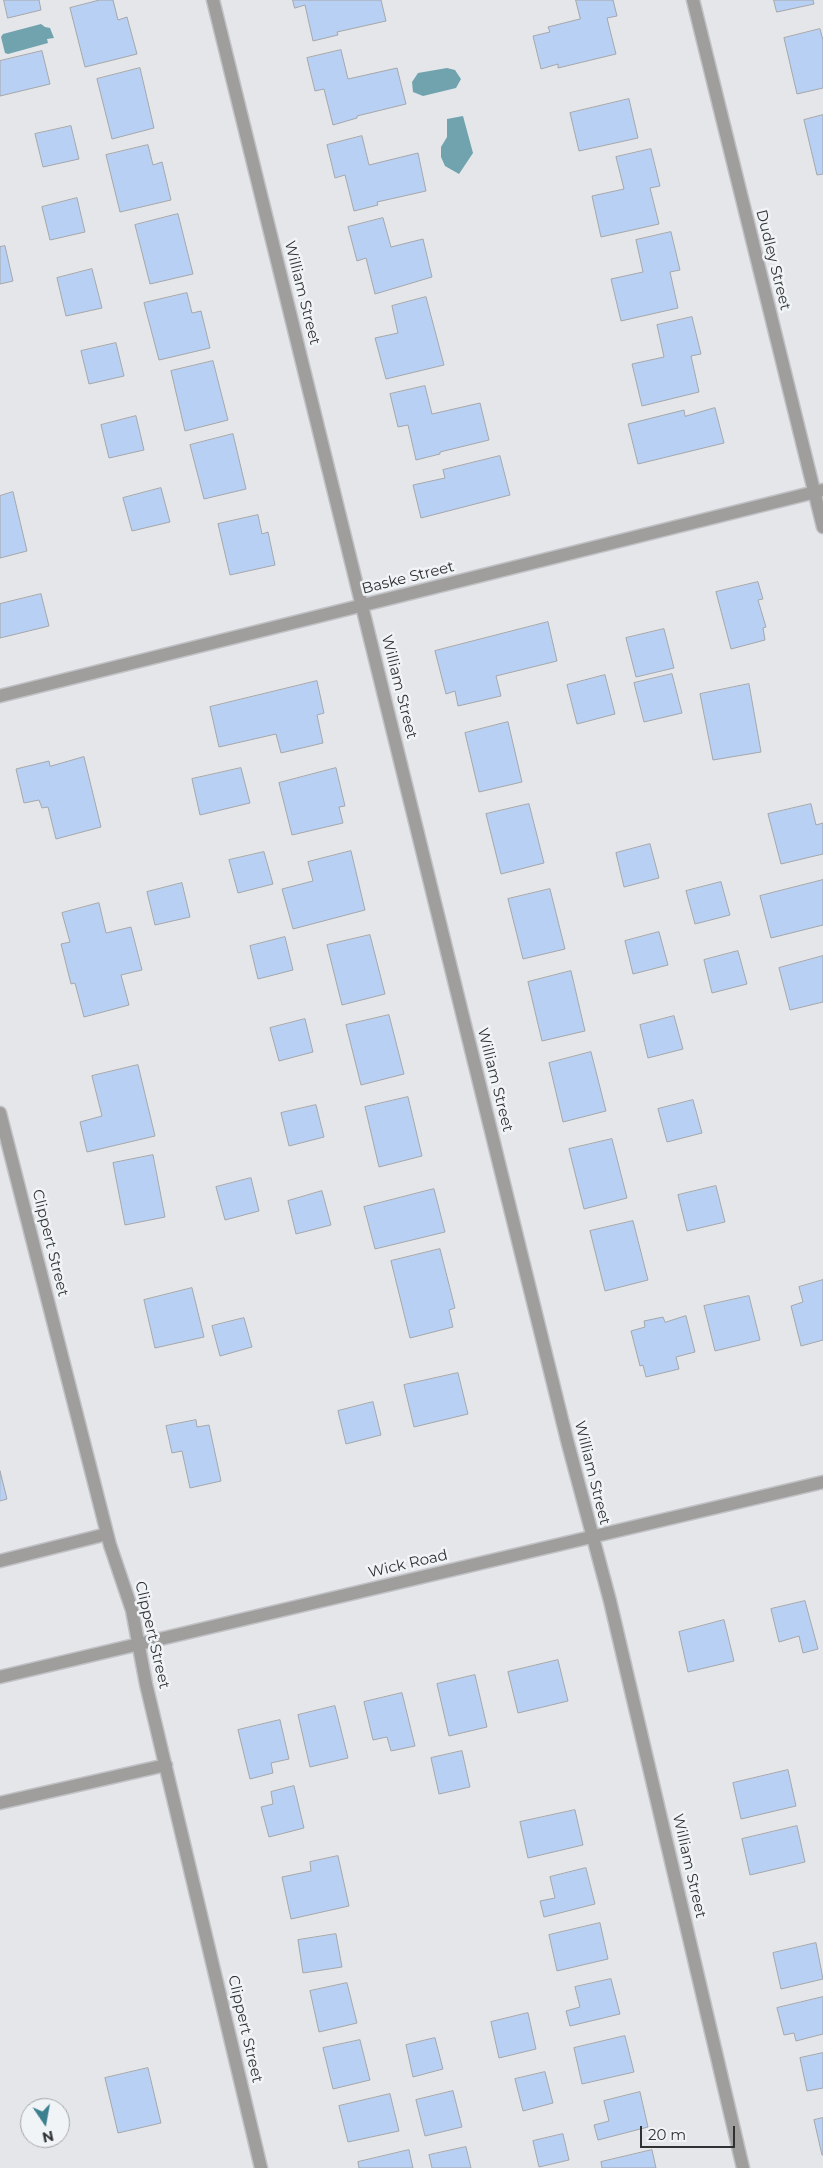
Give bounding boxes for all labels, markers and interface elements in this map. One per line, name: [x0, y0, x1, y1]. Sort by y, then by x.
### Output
street label: Dudley Street: [752, 208, 794, 312]
street label: William Street: [280, 239, 324, 347]
street label: Baske Street: [360, 558, 456, 598]
street label: William Street: [377, 633, 421, 741]
street label: William Street: [473, 1026, 517, 1134]
street label: Clippert Street: [28, 1188, 72, 1298]
street label: William Street: [570, 1419, 614, 1527]
street label: Wick Road: [367, 1546, 449, 1582]
street label: Clippert Street: [131, 1580, 173, 1690]
street label: William Street: [668, 1812, 710, 1920]
street label: Clippert Street: [224, 1974, 266, 2084]
north arrow: [20, 2098, 70, 2148]
scale bar: [643, 2116, 738, 2148]
text: 20 m: [648, 2125, 686, 2144]
text: N: [41, 2127, 55, 2147]

